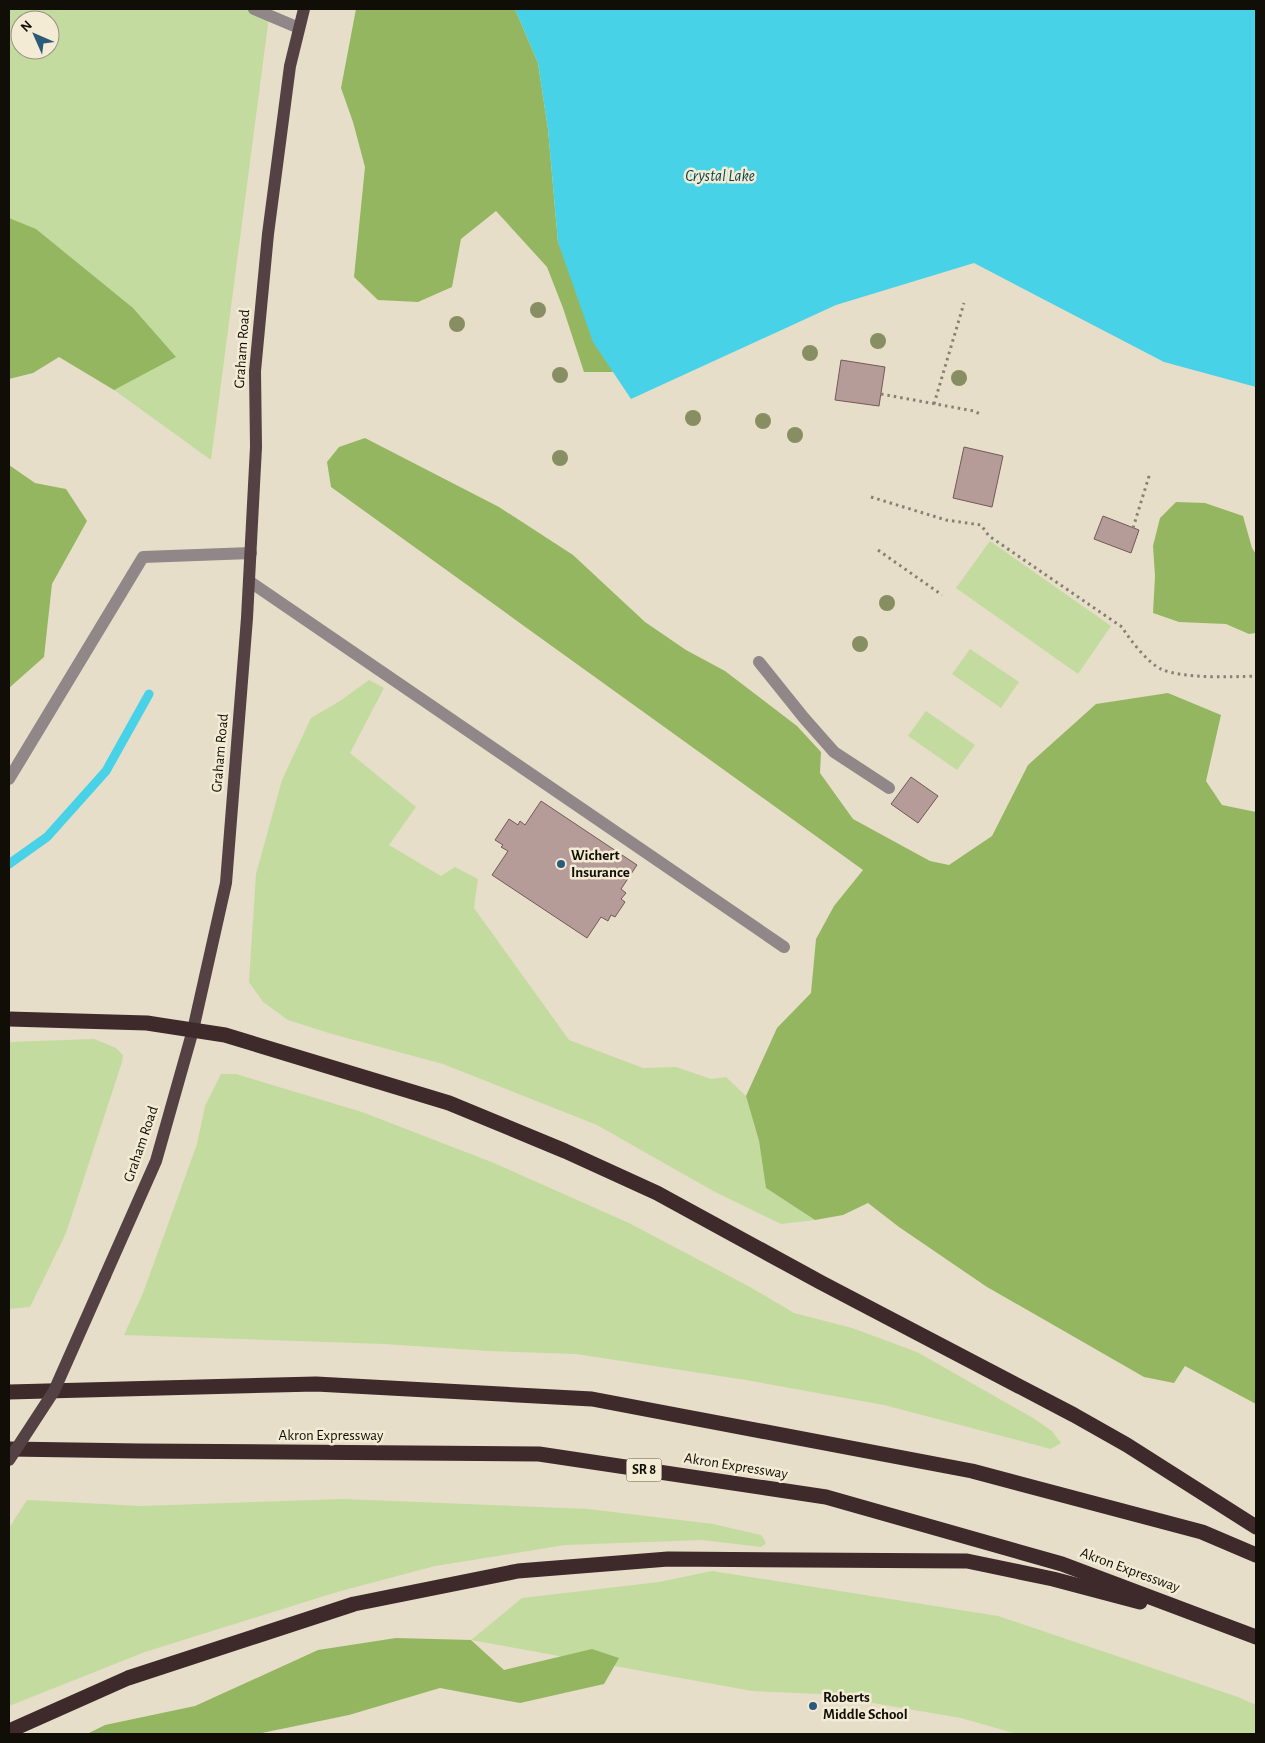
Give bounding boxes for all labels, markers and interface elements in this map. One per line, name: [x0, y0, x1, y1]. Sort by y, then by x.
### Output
north arrow: [10, 10, 60, 60]
text: N: [18, 18, 35, 35]
water label: Crystal Lake: [685, 168, 755, 184]
street label: Graham Road: [232, 309, 252, 389]
street label: Graham Road: [209, 713, 231, 793]
place label: Wichert Insurance: [571, 848, 630, 880]
marker: Wichert Insurance: [555, 858, 567, 870]
street label: Graham Road: [121, 1104, 161, 1184]
street label: Akron Expressway: [279, 1428, 384, 1443]
street label: Akron Expressway: [683, 1450, 790, 1482]
road number: SR 8: [626, 1458, 662, 1482]
street label: Akron Expressway: [1078, 1545, 1182, 1595]
place label: Roberts Middle School: [823, 1690, 908, 1722]
marker: Roberts Middle School: [807, 1700, 819, 1712]

